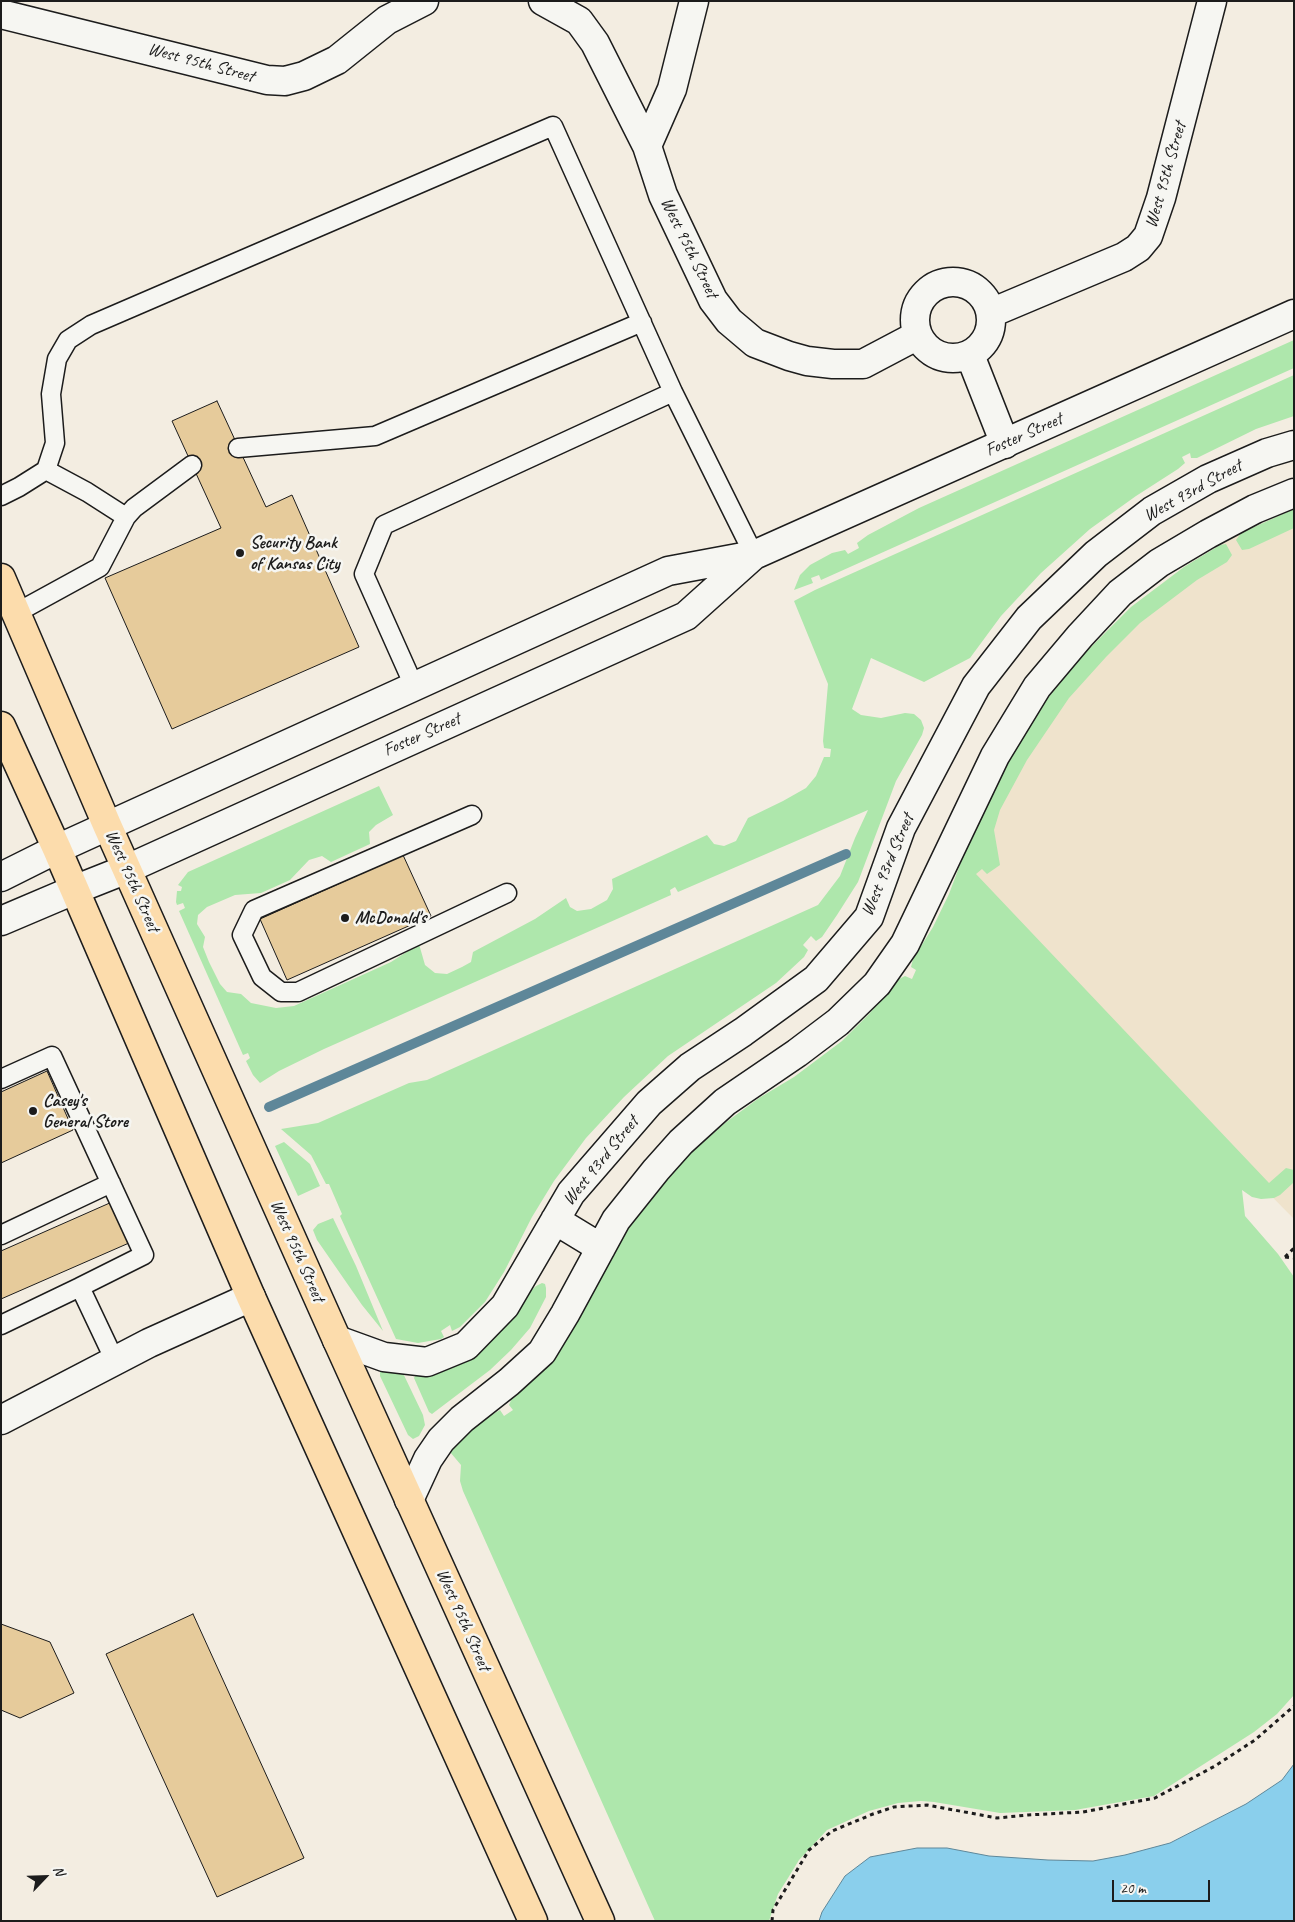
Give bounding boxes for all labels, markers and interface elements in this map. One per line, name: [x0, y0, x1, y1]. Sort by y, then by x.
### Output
street label: West 95th Street: [145, 38, 257, 88]
street label: West 95th Street: [1141, 119, 1191, 231]
street label: West 95th Street: [655, 194, 723, 302]
street label: Foster Street: [982, 408, 1066, 462]
street label: West 93rd Street: [1140, 455, 1246, 527]
place label: Security Bank of Kansas City: [250, 532, 340, 574]
marker: Security Bank of Kansas City: [234, 547, 246, 559]
street label: Foster Street: [380, 708, 464, 762]
street label: West 93rd Street: [857, 811, 919, 919]
street label: West 95th Street: [100, 827, 164, 935]
place label: McDonald's: [355, 907, 426, 929]
marker: McDonald's: [339, 912, 351, 924]
place label: Casey's General Store: [43, 1090, 128, 1132]
marker: Casey's General Store: [27, 1105, 39, 1117]
street label: West 93rd Street: [558, 1112, 644, 1210]
street label: West 95th Street: [265, 1197, 329, 1305]
street label: West 95th Street: [431, 1566, 495, 1674]
north arrow: [20, 1852, 70, 1902]
text: N: [50, 1863, 69, 1878]
scale bar: [1115, 1870, 1212, 1902]
text: 20 m: [1120, 1879, 1146, 1898]

